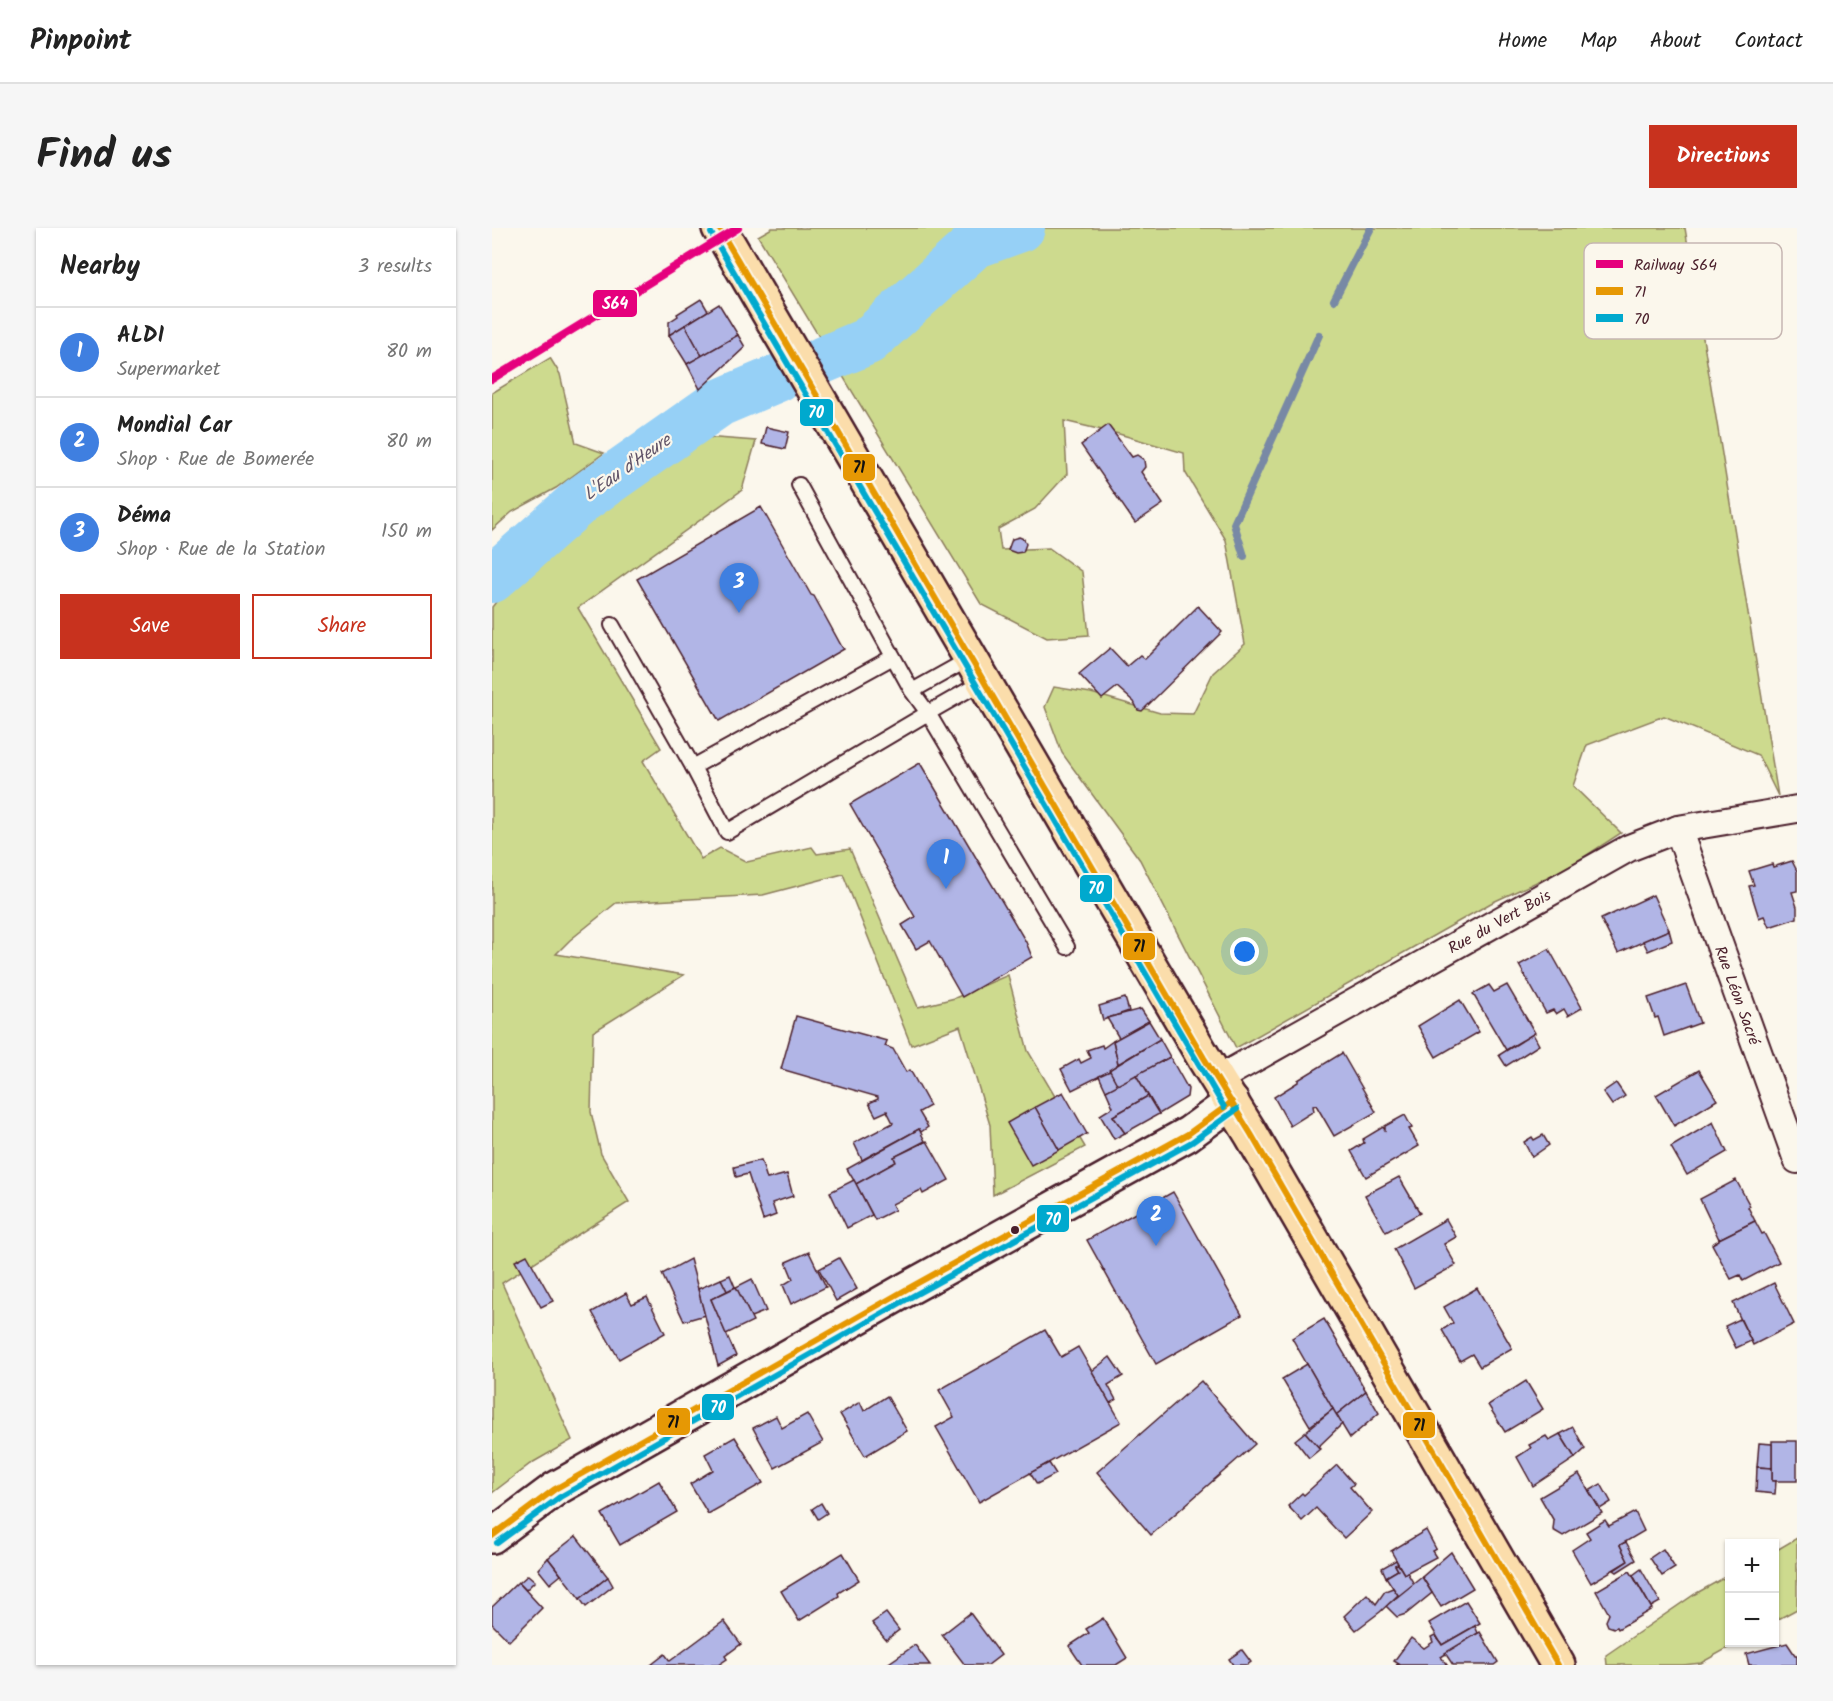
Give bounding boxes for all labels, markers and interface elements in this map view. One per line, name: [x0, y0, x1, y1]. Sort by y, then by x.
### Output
text: Pinpoint: [30, 19, 131, 64]
text: Home: [1498, 25, 1547, 58]
text: Map: [1580, 25, 1617, 58]
text: About: [1650, 25, 1701, 58]
text: Contact: [1734, 25, 1803, 58]
text: Find us: [36, 123, 172, 190]
button: Directions: [1649, 125, 1797, 188]
legend: [1584, 243, 1782, 339]
text: Nearby: [60, 246, 140, 288]
text: 3 results: [358, 251, 432, 283]
text: Railway S64: [1634, 253, 1717, 278]
text: 71: [1634, 280, 1646, 305]
line badge: S64: [592, 289, 638, 318]
text: S64: [602, 292, 628, 317]
text: 70: [1634, 307, 1649, 332]
text: ALDI: [117, 319, 164, 354]
text: 1: [76, 336, 83, 368]
text: 80 m: [386, 336, 432, 368]
text: Supermarket: [117, 354, 220, 386]
line badge: 70: [799, 398, 834, 427]
text: 70: [808, 401, 825, 426]
text: Mondial Car: [117, 409, 232, 444]
text: 2: [74, 426, 85, 458]
text: 80 m: [386, 426, 432, 458]
water label: L'Eau d'Heure: [578, 426, 679, 509]
text: Shop · Rue de Bomerée: [117, 444, 314, 476]
line badge: 71: [842, 453, 876, 482]
text: 71: [853, 456, 865, 481]
text: Déma: [117, 499, 171, 534]
text: 3: [74, 516, 85, 548]
text: 150 m: [381, 516, 432, 548]
text: Shop · Rue de la Station: [117, 534, 325, 566]
pin: 3: [720, 564, 758, 613]
button: Save: [60, 594, 240, 659]
button: Share: [252, 594, 432, 659]
pin: 1: [926, 840, 966, 889]
line badge: 70: [1079, 874, 1113, 903]
text: 70: [1088, 877, 1105, 902]
street label: Rue du Vert Bois: [1444, 884, 1556, 961]
line badge: 71: [1122, 932, 1156, 961]
text: 71: [1133, 935, 1145, 960]
your location: [1230, 937, 1259, 966]
street label: Rue Léon Sacré: [1707, 942, 1766, 1050]
pin: 2: [1136, 1196, 1176, 1246]
line badge: 70: [1036, 1204, 1070, 1233]
text: 70: [1045, 1208, 1062, 1233]
unlabelled marker: [1009, 1224, 1021, 1236]
line badge: 70: [701, 1393, 735, 1421]
text: 70: [710, 1396, 727, 1421]
line badge: 71: [656, 1407, 691, 1436]
text: 71: [667, 1411, 679, 1436]
line badge: 71: [1402, 1411, 1436, 1439]
text: 71: [1413, 1414, 1425, 1439]
map controls: [1725, 1539, 1779, 1647]
button: +: [1725, 1539, 1779, 1593]
button: −: [1725, 1593, 1779, 1647]

